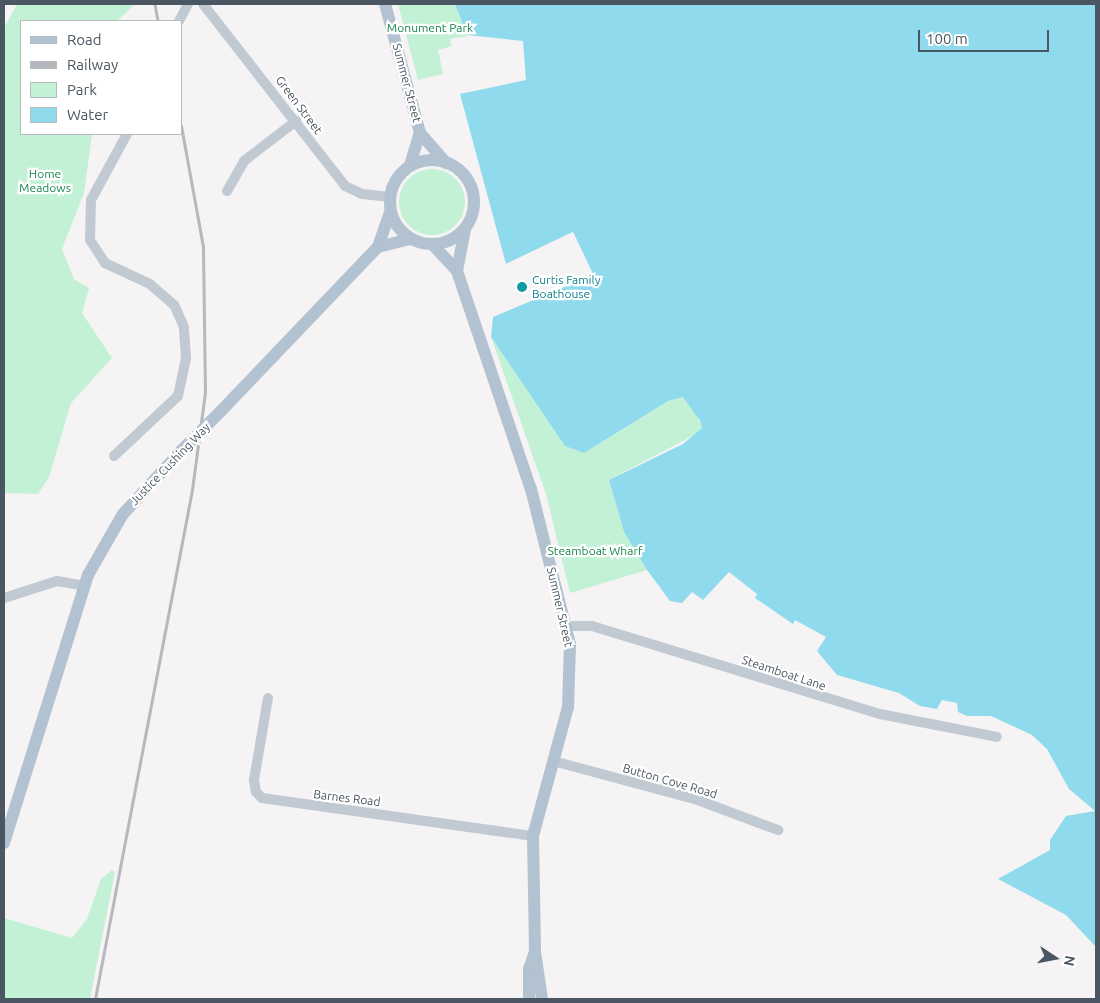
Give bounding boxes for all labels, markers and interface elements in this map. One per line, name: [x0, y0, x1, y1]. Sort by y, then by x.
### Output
legend: [20, 20, 182, 135]
scale bar: [920, 20, 1051, 52]
park label: Monument Park: [387, 21, 473, 35]
text: 100 m: [926, 30, 968, 47]
text: Road: [67, 31, 102, 48]
street label: Summer Street: [390, 42, 424, 124]
text: Railway: [67, 56, 118, 73]
street label: Green Street: [273, 73, 325, 137]
text: Park: [67, 81, 97, 98]
text: Water: [67, 106, 108, 123]
park label: Home Meadows: [19, 167, 71, 195]
place label: Curtis Family Boathouse: [532, 273, 600, 301]
marker: Curtis Family Boathouse: [516, 281, 528, 293]
street label: Justice Cushing Way: [127, 420, 213, 508]
park label: Steamboat Wharf: [547, 544, 643, 558]
street label: Summer Street: [544, 566, 576, 648]
street label: Steamboat Lane: [740, 653, 828, 693]
street label: Button Cove Road: [621, 761, 719, 801]
street label: Barnes Road: [313, 787, 381, 809]
north arrow: [1030, 933, 1080, 983]
text: N: [1061, 954, 1079, 968]

